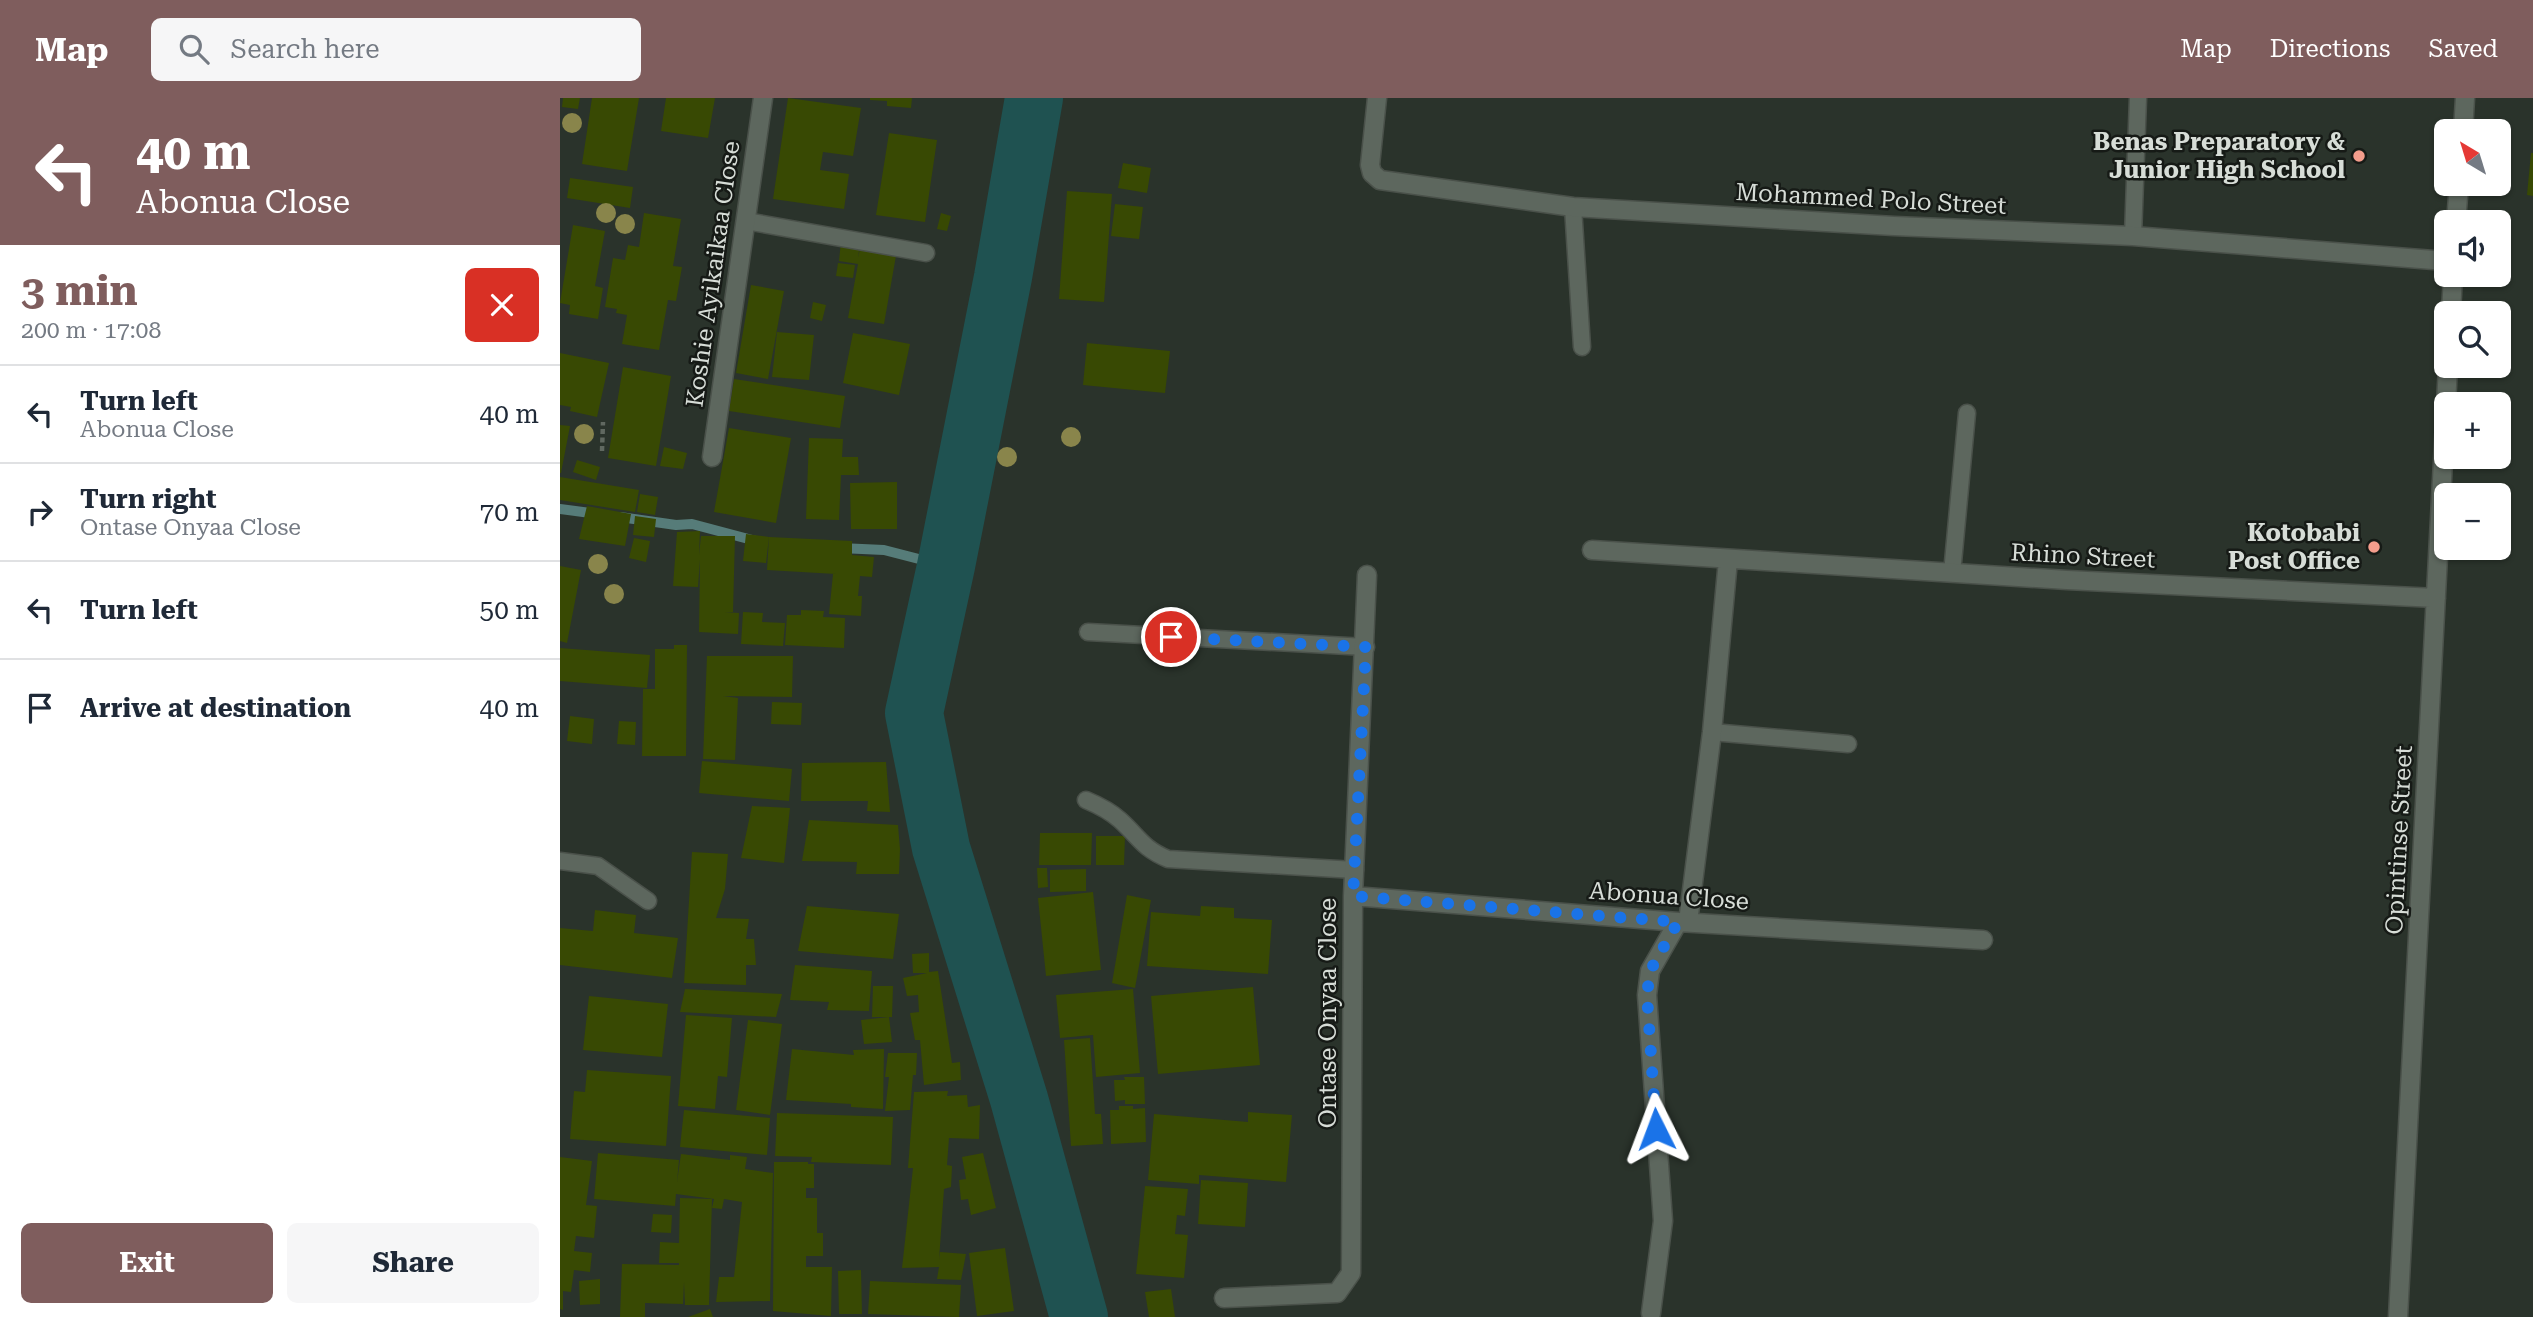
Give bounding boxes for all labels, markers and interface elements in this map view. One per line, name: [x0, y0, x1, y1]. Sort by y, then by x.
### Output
search box: [151, 18, 641, 81]
text: Map: [35, 30, 109, 69]
icon: search: [175, 30, 213, 68]
text: Search here: [231, 34, 380, 64]
text: Map: [2180, 35, 2232, 63]
text: Directions: [2270, 35, 2390, 63]
text: Saved: [2428, 35, 2498, 63]
north arrow: [2434, 119, 2511, 196]
map controls: [2434, 119, 2511, 560]
text: 40 m: [136, 124, 251, 181]
icon: left: [21, 126, 112, 217]
place label: Benas Preparatory & Junior High School: [2093, 128, 2345, 184]
street label: Koshie Ayikaikaa Close: [680, 139, 746, 409]
marker: Benas Preparatory & Junior High School: [2351, 148, 2367, 164]
street label: Mohammed Polo Street: [1735, 178, 2007, 220]
text: Abonua Close: [136, 183, 350, 221]
button: sound: [2434, 210, 2511, 287]
text: 3 min: [21, 266, 138, 315]
button: close: [465, 268, 539, 342]
button: search: [2434, 301, 2511, 378]
text: 200 m · 17:08: [21, 317, 161, 344]
text: Turn left: [80, 386, 198, 416]
button: +: [2434, 392, 2511, 469]
icon: left: [21, 395, 59, 433]
text: 40 m: [480, 399, 539, 429]
text: Abonua Close: [80, 416, 234, 443]
button: −: [2434, 483, 2511, 560]
text: Turn right: [80, 484, 216, 514]
icon: right: [21, 493, 59, 531]
text: 70 m: [480, 497, 539, 527]
text: Ontase Onyaa Close: [80, 514, 301, 541]
place label: Kotobabi Post Office: [2228, 519, 2360, 575]
street label: Rhino Street: [2010, 538, 2156, 574]
marker: Kotobabi Post Office: [2366, 539, 2382, 555]
icon: left: [21, 591, 59, 629]
text: Turn left: [80, 595, 198, 625]
text: 50 m: [480, 595, 539, 625]
pin: [1141, 607, 1201, 667]
icon: arrive: [1152, 618, 1190, 656]
icon: arrive: [21, 689, 59, 727]
text: Arrive at destination: [80, 693, 351, 723]
text: 40 m: [480, 693, 539, 723]
street label: Opintinse Street: [2380, 745, 2418, 935]
street label: Abonua Close: [1588, 876, 1750, 916]
street label: Ontase Onyaa Close: [1314, 898, 1342, 1128]
position arrow: [1619, 1092, 1693, 1166]
button: Exit: [21, 1223, 273, 1303]
button: Share: [287, 1223, 539, 1303]

